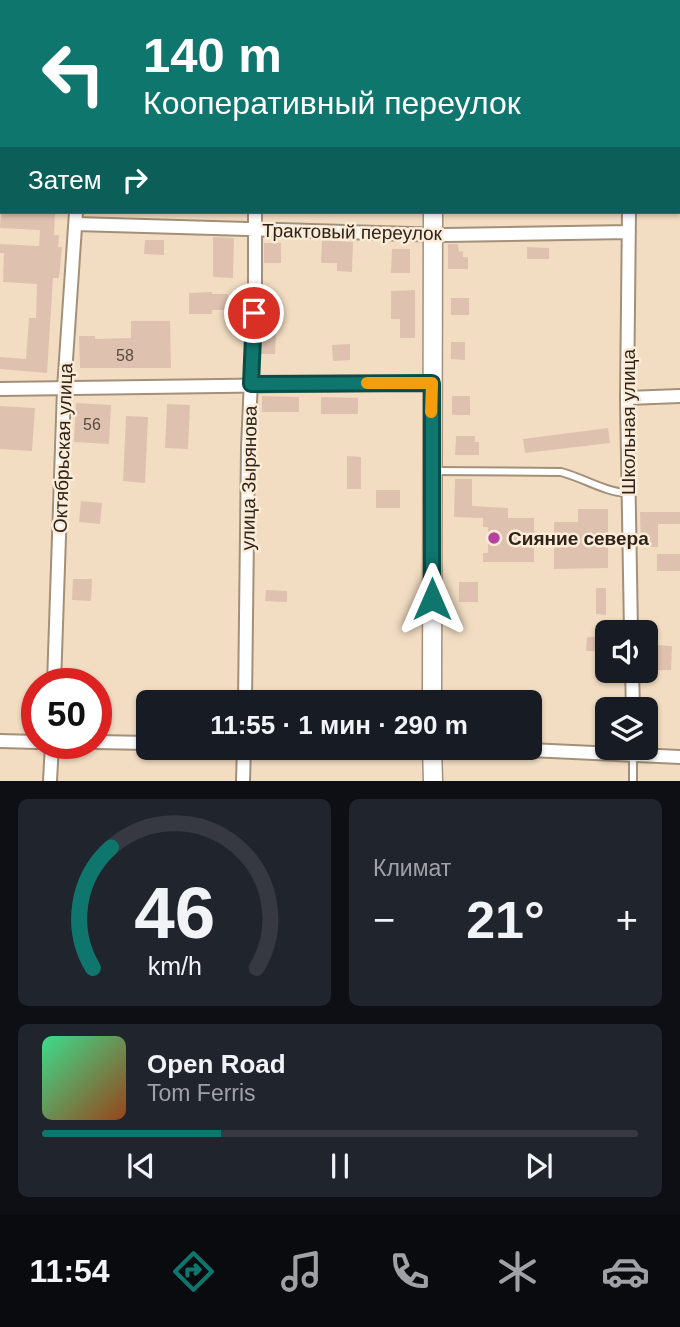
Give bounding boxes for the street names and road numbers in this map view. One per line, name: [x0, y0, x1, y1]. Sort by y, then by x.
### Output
street label: Трактовый переулок: [262, 220, 443, 244]
street label: Школьная улица: [618, 349, 639, 495]
street label: Октябрьская улица: [50, 362, 76, 533]
street label: улица Зырянова: [237, 405, 261, 551]

